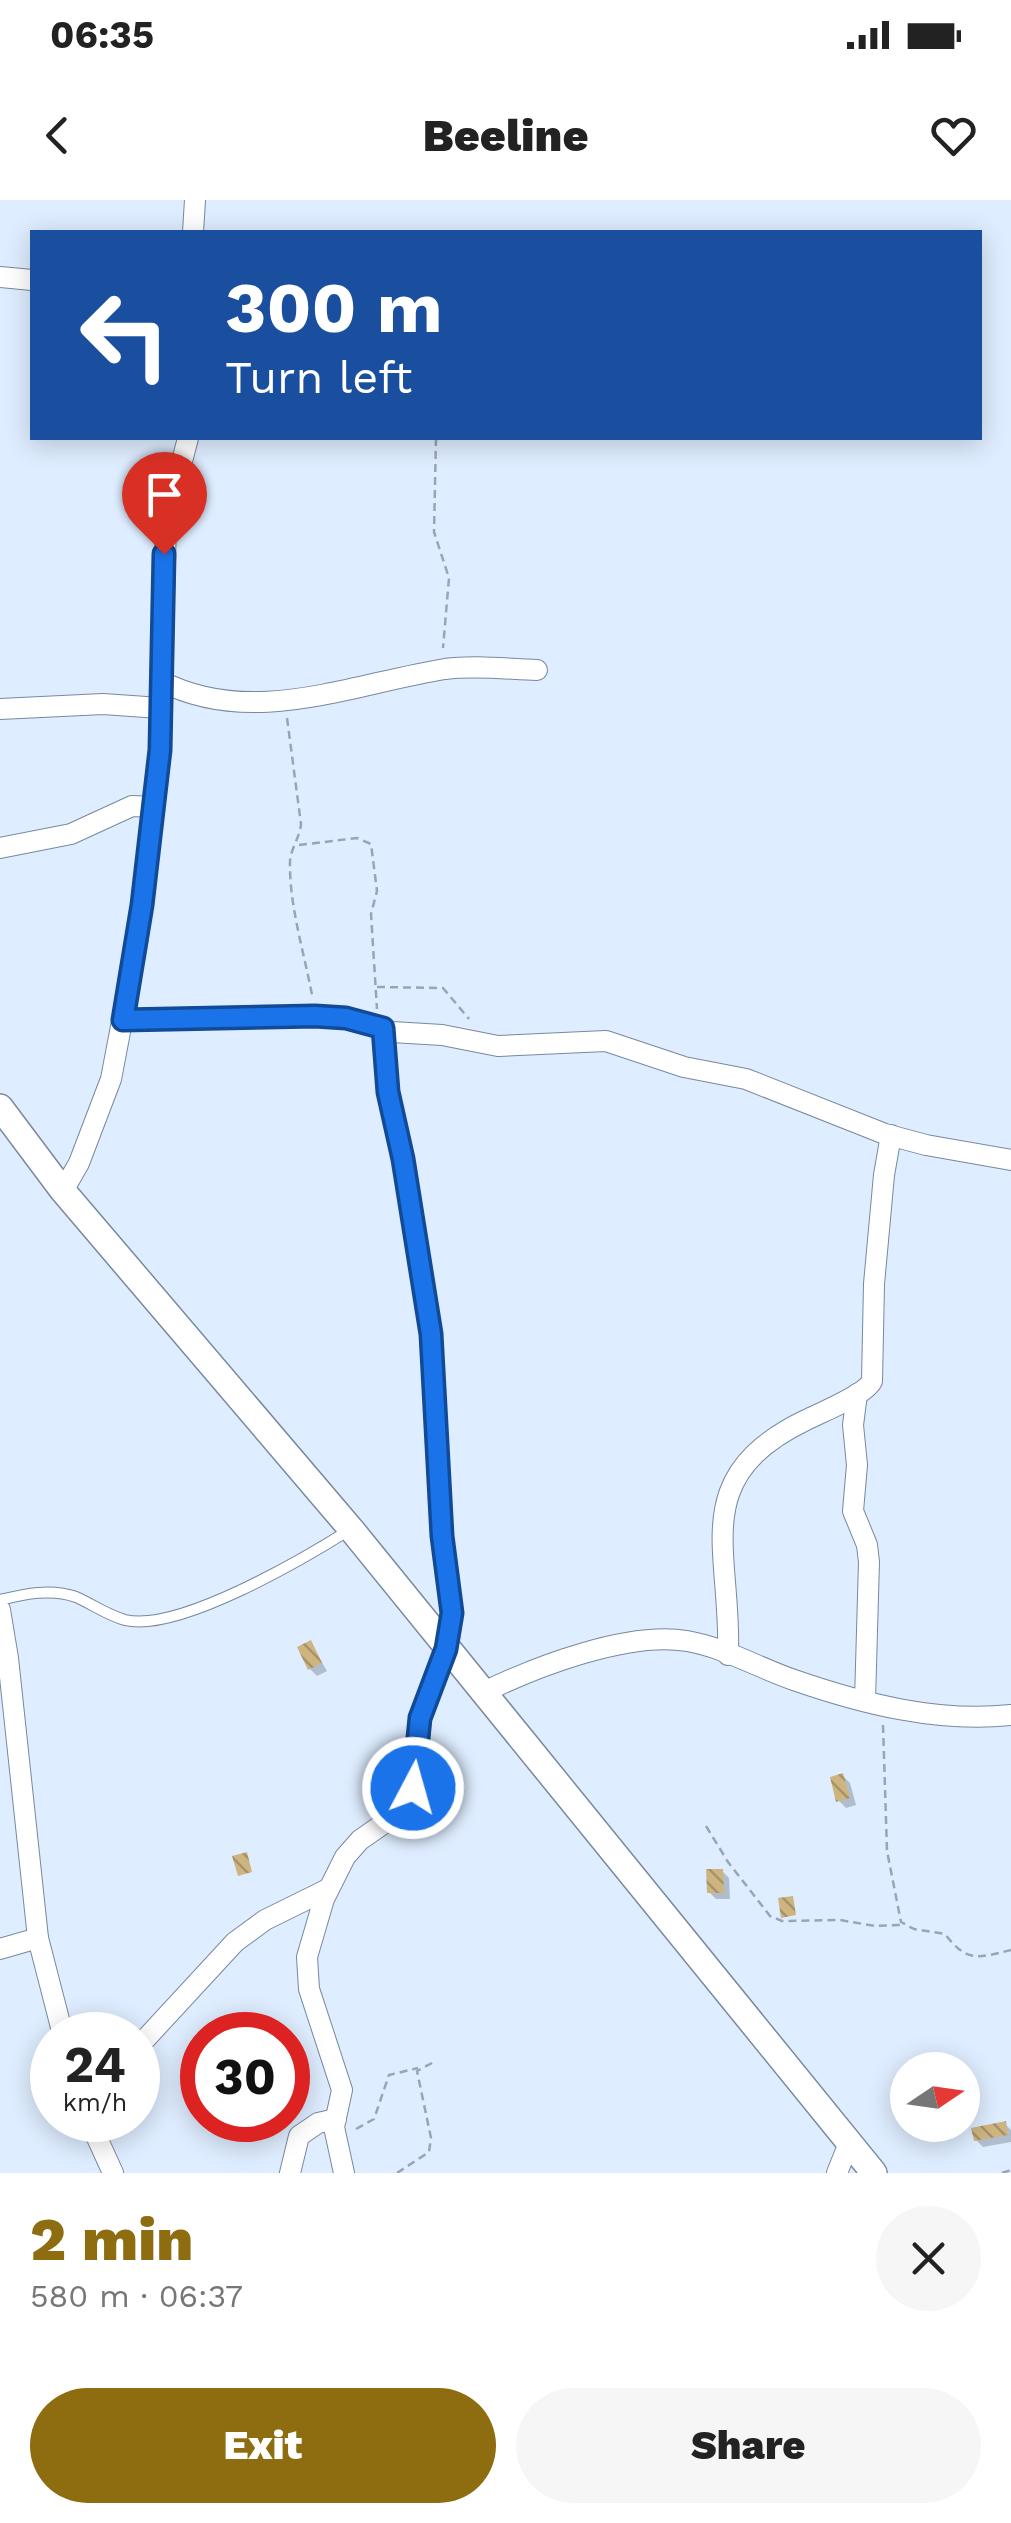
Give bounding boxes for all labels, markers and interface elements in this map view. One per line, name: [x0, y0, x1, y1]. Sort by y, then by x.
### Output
text: 06:35: [50, 13, 154, 57]
icon: back: [30, 108, 85, 163]
icon: heart: [926, 108, 981, 163]
text: Beeline: [423, 109, 588, 162]
text: 300 m: [225, 267, 443, 349]
icon: left: [60, 270, 190, 400]
text: Turn left: [225, 351, 412, 404]
pin: [122, 452, 207, 555]
icon: arrive: [137, 467, 192, 522]
position arrow: [361, 1736, 465, 1840]
speed limit sign: 30: [180, 2012, 310, 2142]
text: 24: [64, 2035, 126, 2094]
north arrow: [890, 2052, 980, 2142]
map controls: [890, 2052, 980, 2142]
text: km/h: [63, 2088, 127, 2117]
text: 2 min: [30, 2204, 194, 2275]
button: close: [876, 2206, 981, 2311]
text: 580 m · 06:37: [30, 2277, 243, 2315]
button: Exit: [30, 2388, 496, 2503]
button: Share: [516, 2388, 981, 2503]

